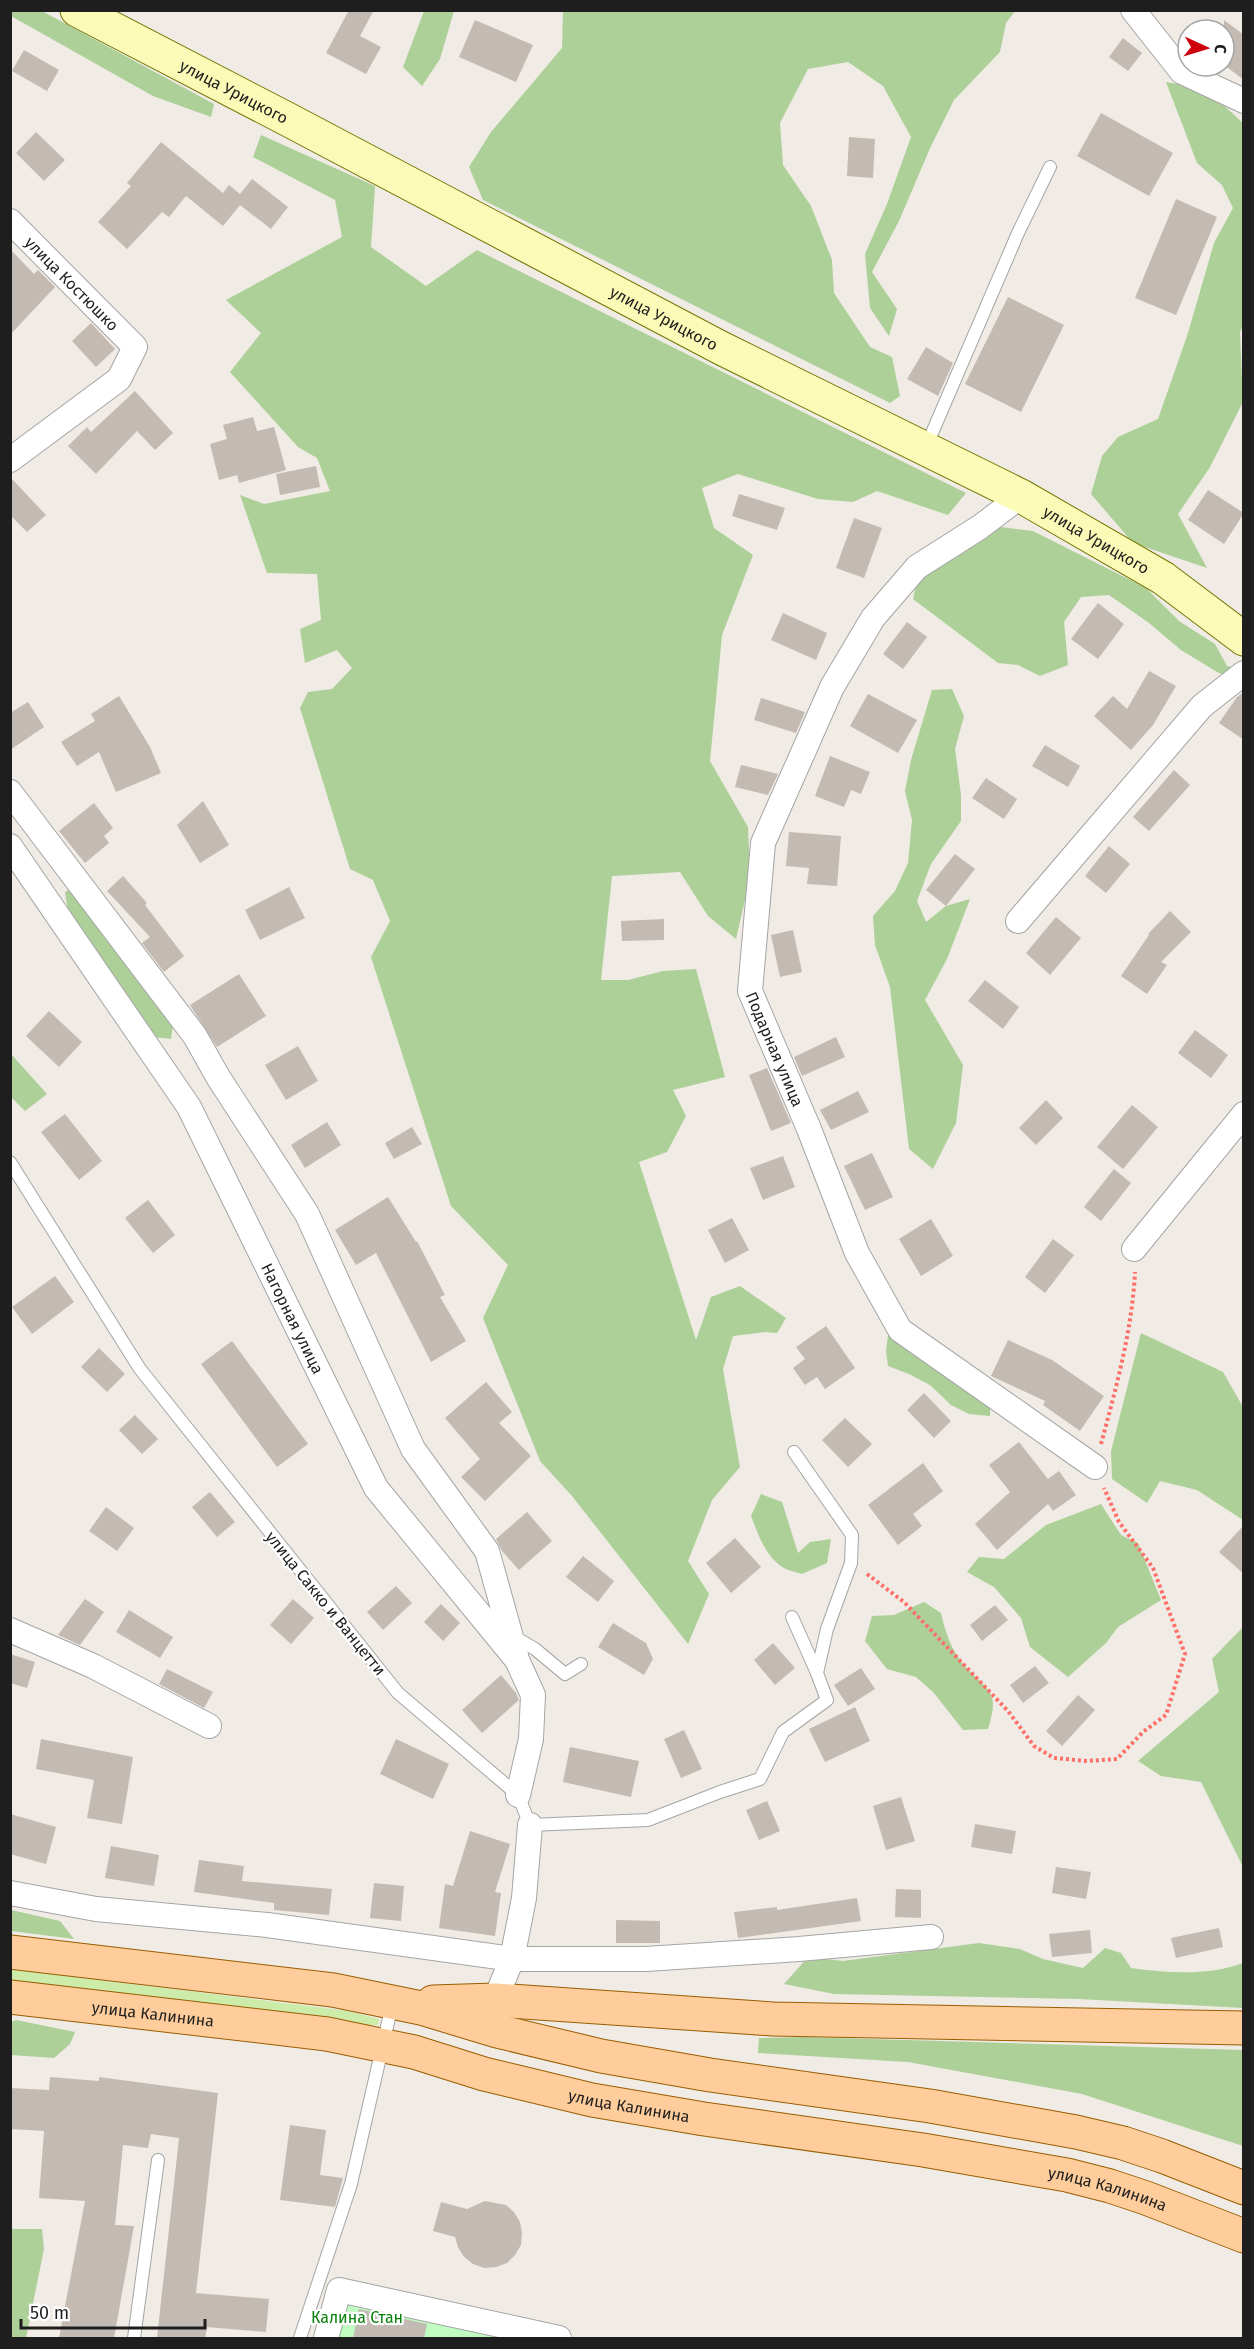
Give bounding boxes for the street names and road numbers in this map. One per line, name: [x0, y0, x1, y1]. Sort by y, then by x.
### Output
street label: улица Урицкого: [177, 56, 291, 128]
street label: улица Костюшко: [21, 233, 122, 335]
street label: улица Урицкого: [607, 282, 721, 355]
street label: улица Урицкого: [1040, 502, 1153, 578]
street label: Подарная улица: [741, 989, 807, 1110]
street label: Нагорная улица: [257, 1260, 327, 1377]
street label: улица Сакко и Ванцетти: [262, 1527, 390, 1679]
street label: улица Калинина: [91, 1998, 215, 2031]
street label: улица Калинина: [566, 2086, 691, 2126]
street label: улица Калинина: [1047, 2163, 1170, 2215]

